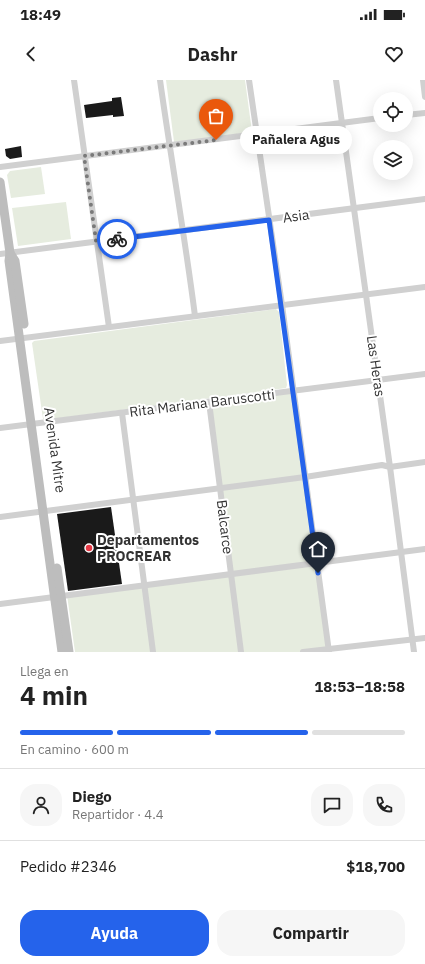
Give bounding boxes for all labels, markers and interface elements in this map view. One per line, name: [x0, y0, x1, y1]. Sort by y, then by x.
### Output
text: 18:49: [20, 5, 61, 24]
icon: back: [20, 43, 42, 65]
text: Dashr: [188, 43, 237, 66]
icon: heart: [383, 43, 405, 65]
map controls: [373, 92, 413, 180]
button: locate: [373, 92, 413, 132]
pin: [199, 99, 233, 140]
icon: bag: [205, 105, 227, 127]
callout: Pañalera Agus: [240, 126, 352, 154]
text: Pañalera Agus: [252, 131, 340, 148]
button: layers: [373, 140, 413, 180]
street label: Asia: [281, 205, 311, 227]
courier: [97, 219, 137, 259]
icon: bike: [106, 228, 128, 250]
street label: Las Heras: [363, 334, 389, 398]
street label: Rita Mariana Baruscotti: [128, 385, 276, 421]
street label: Avenida Mitre: [40, 406, 70, 494]
street label: Balcarce: [213, 499, 237, 556]
place label: Departamentos PROCREAR: [97, 531, 199, 565]
pin: [301, 532, 335, 573]
icon: home: [307, 538, 329, 560]
marker: Departamentos PROCREAR: [84, 543, 94, 553]
text: Llega en: [20, 663, 69, 680]
text: 18:53–18:58: [314, 677, 405, 696]
text: 4 min: [20, 678, 88, 712]
text: En camino · 600 m: [20, 741, 129, 758]
button: person: [20, 784, 62, 826]
button: chat: [311, 784, 353, 826]
button: phone: [363, 784, 405, 826]
text: Diego: [72, 787, 112, 806]
text: Repartidor · 4.4: [72, 806, 163, 823]
text: Pedido #2346: [20, 857, 117, 876]
text: $18,700: [346, 857, 405, 876]
button: Ayuda: [20, 910, 209, 956]
button: Compartir: [217, 910, 405, 956]

